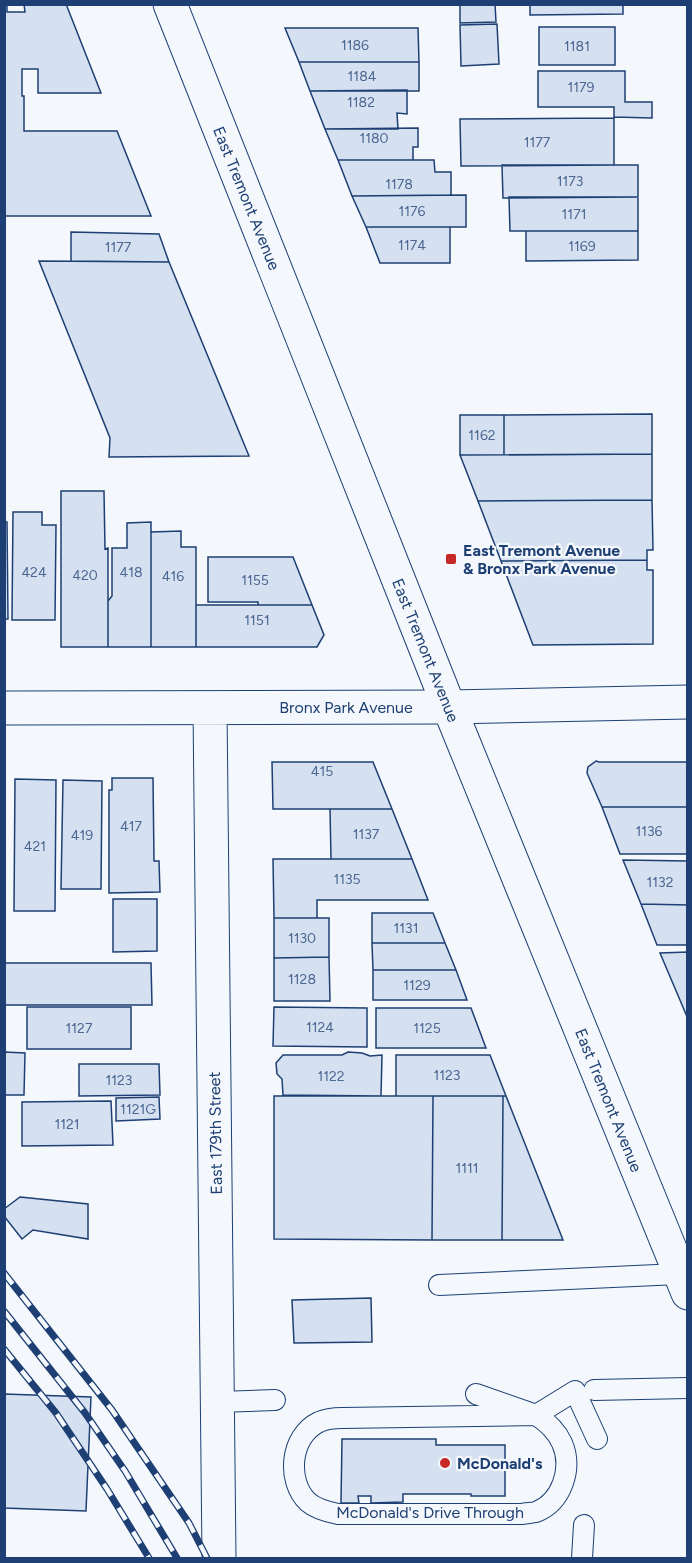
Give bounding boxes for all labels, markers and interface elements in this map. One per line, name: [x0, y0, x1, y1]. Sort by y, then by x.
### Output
house number: 1186: [341, 37, 369, 54]
house number: 1181: [564, 38, 590, 55]
house number: 1184: [348, 68, 377, 85]
house number: 1179: [567, 79, 595, 96]
house number: 1182: [347, 94, 375, 111]
street label: East Tremont Avenue: [209, 124, 284, 273]
house number: 1180: [359, 130, 389, 147]
house number: 1177: [524, 134, 551, 151]
house number: 1173: [557, 173, 583, 190]
house number: 1178: [385, 176, 413, 193]
house number: 1176: [398, 203, 426, 220]
house number: 1171: [562, 206, 586, 223]
house number: 1174: [398, 237, 426, 254]
house number: 1169: [568, 238, 596, 255]
house number: 1177: [105, 239, 132, 256]
house number: 1162: [468, 427, 496, 444]
place label: East Tremont Avenue & Bronx Park Avenue: [463, 541, 620, 578]
marker: East Tremont Avenue & Bronx Park Avenue: [444, 552, 458, 566]
house number: 424: [21, 564, 47, 581]
house number: 418: [119, 564, 143, 581]
house number: 420: [72, 567, 98, 584]
house number: 416: [162, 568, 184, 585]
house number: 1155: [241, 572, 269, 589]
street label: East Tremont Avenue: [388, 576, 463, 725]
house number: 1151: [244, 612, 270, 629]
street label: Bronx Park Avenue: [279, 698, 413, 717]
house number: 415: [311, 763, 333, 780]
house number: 417: [120, 818, 142, 835]
house number: 1136: [635, 823, 663, 840]
house number: 1137: [353, 826, 380, 843]
house number: 419: [71, 827, 93, 844]
house number: 421: [24, 838, 46, 855]
house number: 1135: [333, 871, 361, 888]
house number: 1132: [646, 874, 674, 891]
house number: 1131: [394, 920, 418, 937]
house number: 1130: [288, 930, 316, 947]
house number: 1128: [288, 971, 316, 988]
house number: 1129: [403, 977, 431, 994]
house number: 1124: [306, 1019, 334, 1036]
house number: 1127: [66, 1020, 93, 1037]
house number: 1125: [413, 1020, 441, 1037]
street label: East Tremont Avenue: [571, 1026, 646, 1175]
house number: 1123: [433, 1067, 461, 1084]
house number: 1122: [317, 1068, 345, 1085]
street label: East 179th Street: [205, 1071, 226, 1195]
house number: 1123: [105, 1072, 133, 1089]
house number: 1121G: [120, 1101, 156, 1118]
house number: 1121: [54, 1116, 80, 1133]
house number: 1111: [455, 1160, 479, 1177]
place label: McDonald's: [457, 1454, 543, 1473]
marker: McDonald's: [438, 1456, 452, 1470]
street label: McDonald's Drive Through: [336, 1503, 524, 1522]

